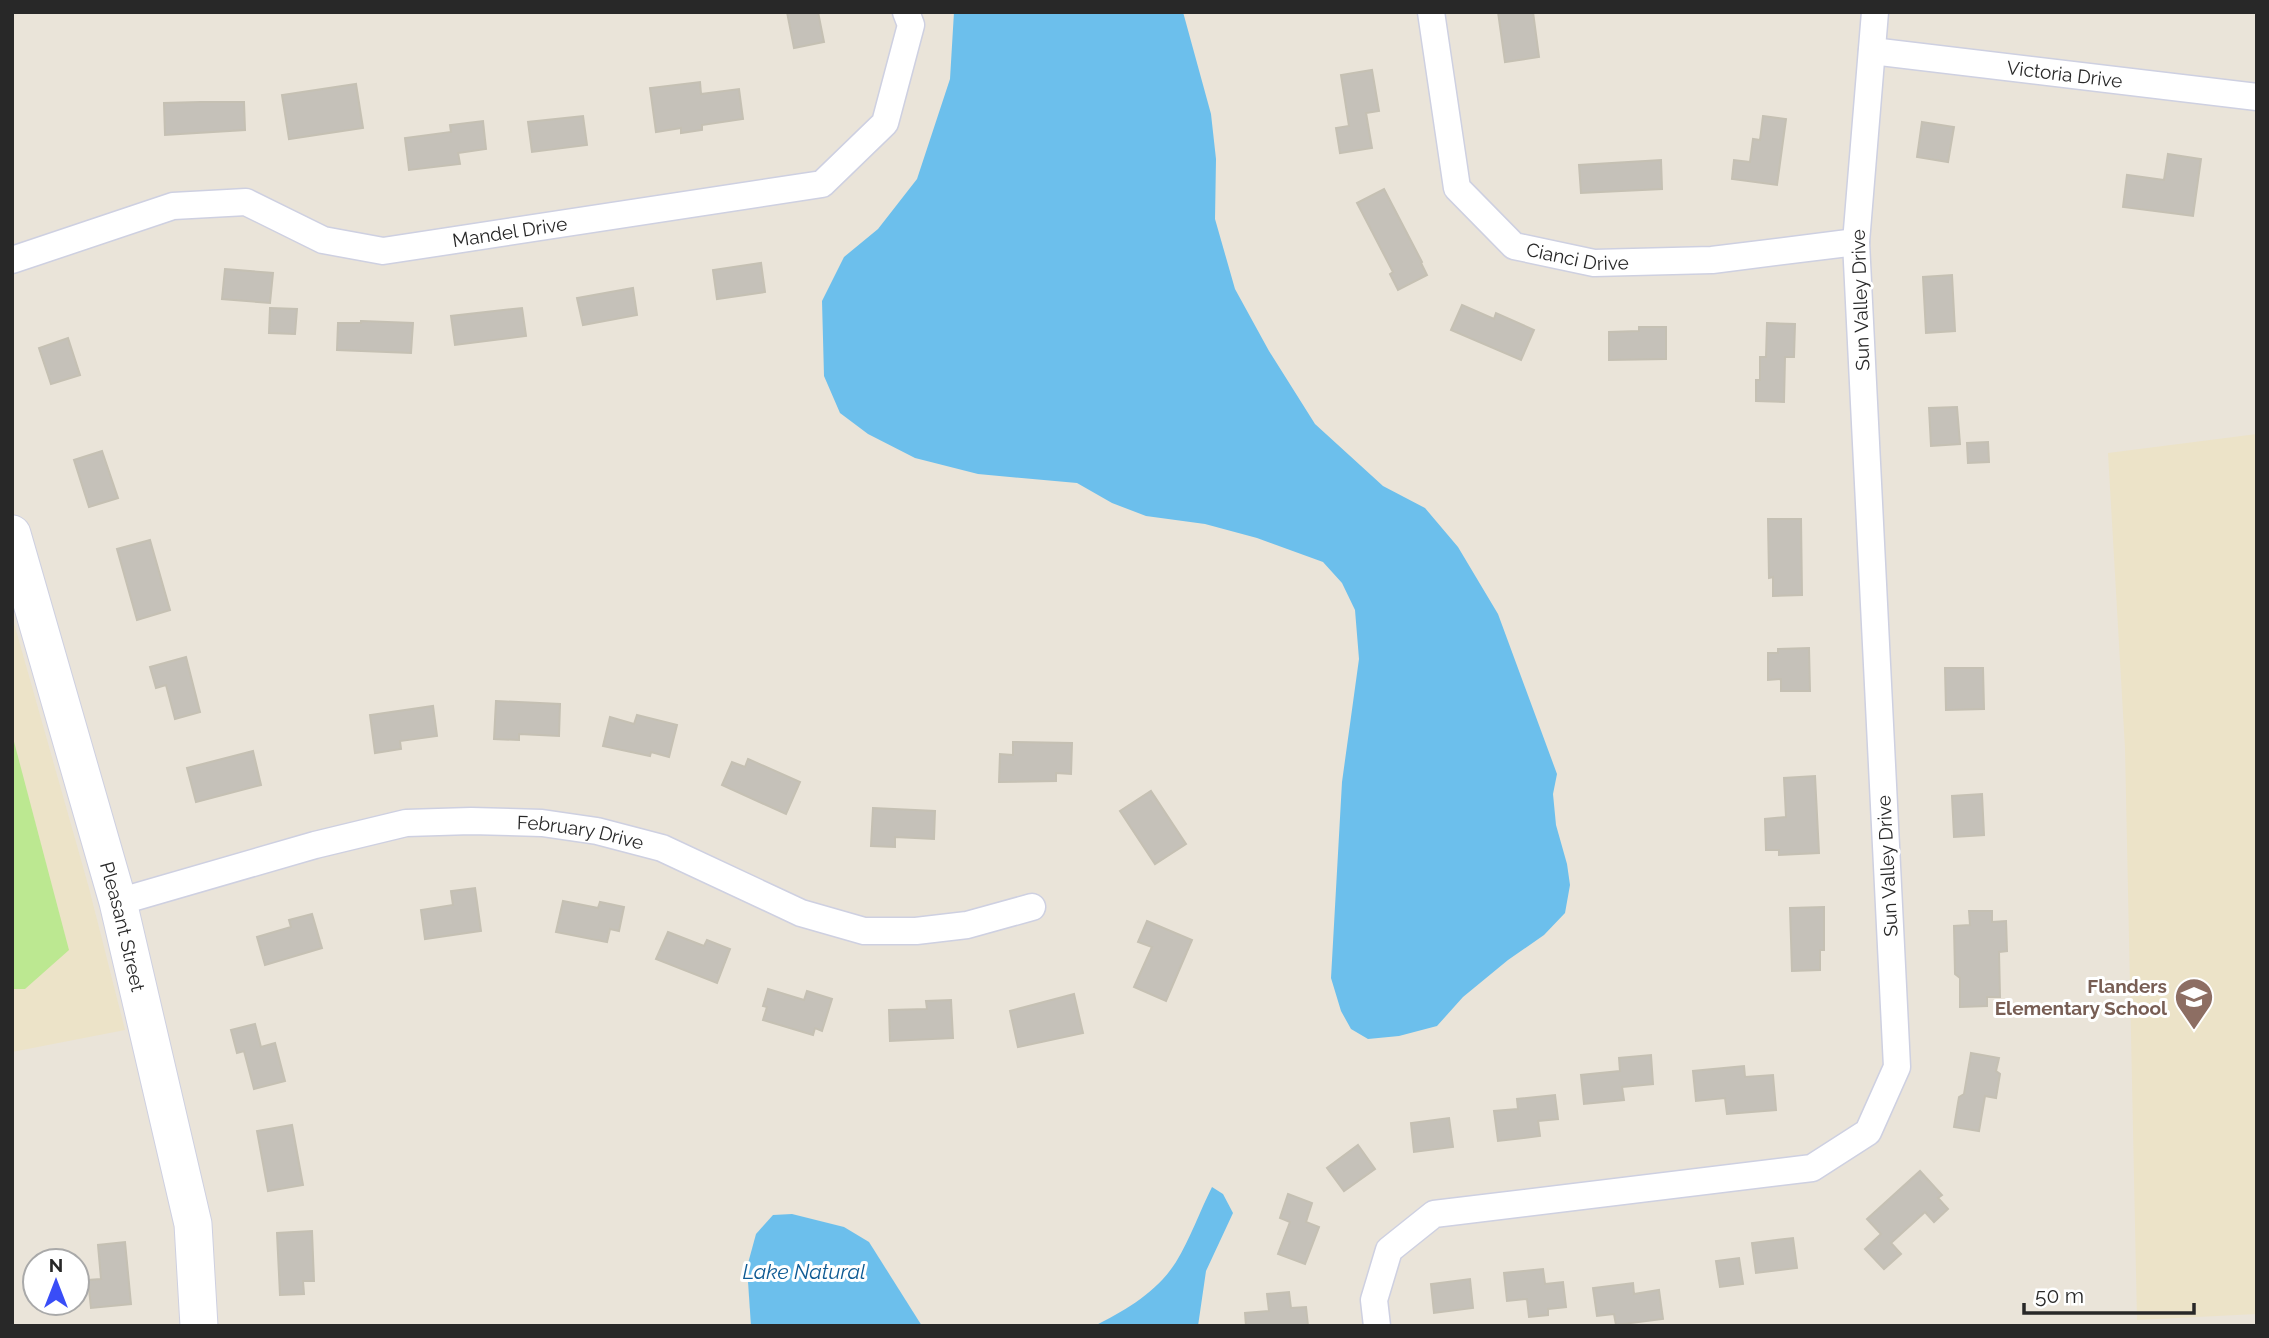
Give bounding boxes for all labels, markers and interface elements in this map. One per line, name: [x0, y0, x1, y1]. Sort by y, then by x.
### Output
street label: Victoria Drive: [2006, 56, 2124, 92]
street label: Mandel Drive: [451, 212, 569, 251]
street label: Sun Valley Drive: [1847, 229, 1873, 371]
street label: Cianci Drive: [1524, 238, 1629, 274]
street label: Sun Valley Drive: [1872, 795, 1902, 937]
street label: February Drive: [517, 811, 646, 854]
street label: Pleasant Street: [96, 859, 150, 994]
place label: Flanders Elementary School: [1995, 975, 2168, 1019]
school or university icon: Flanders Elementary School: [2173, 976, 2215, 1031]
north arrow: [21, 1247, 91, 1317]
text: N: [49, 1254, 63, 1276]
water label: Lake Natural: [743, 1259, 865, 1284]
scale bar: [2024, 1272, 2194, 1316]
text: 50 m: [2035, 1283, 2084, 1308]

